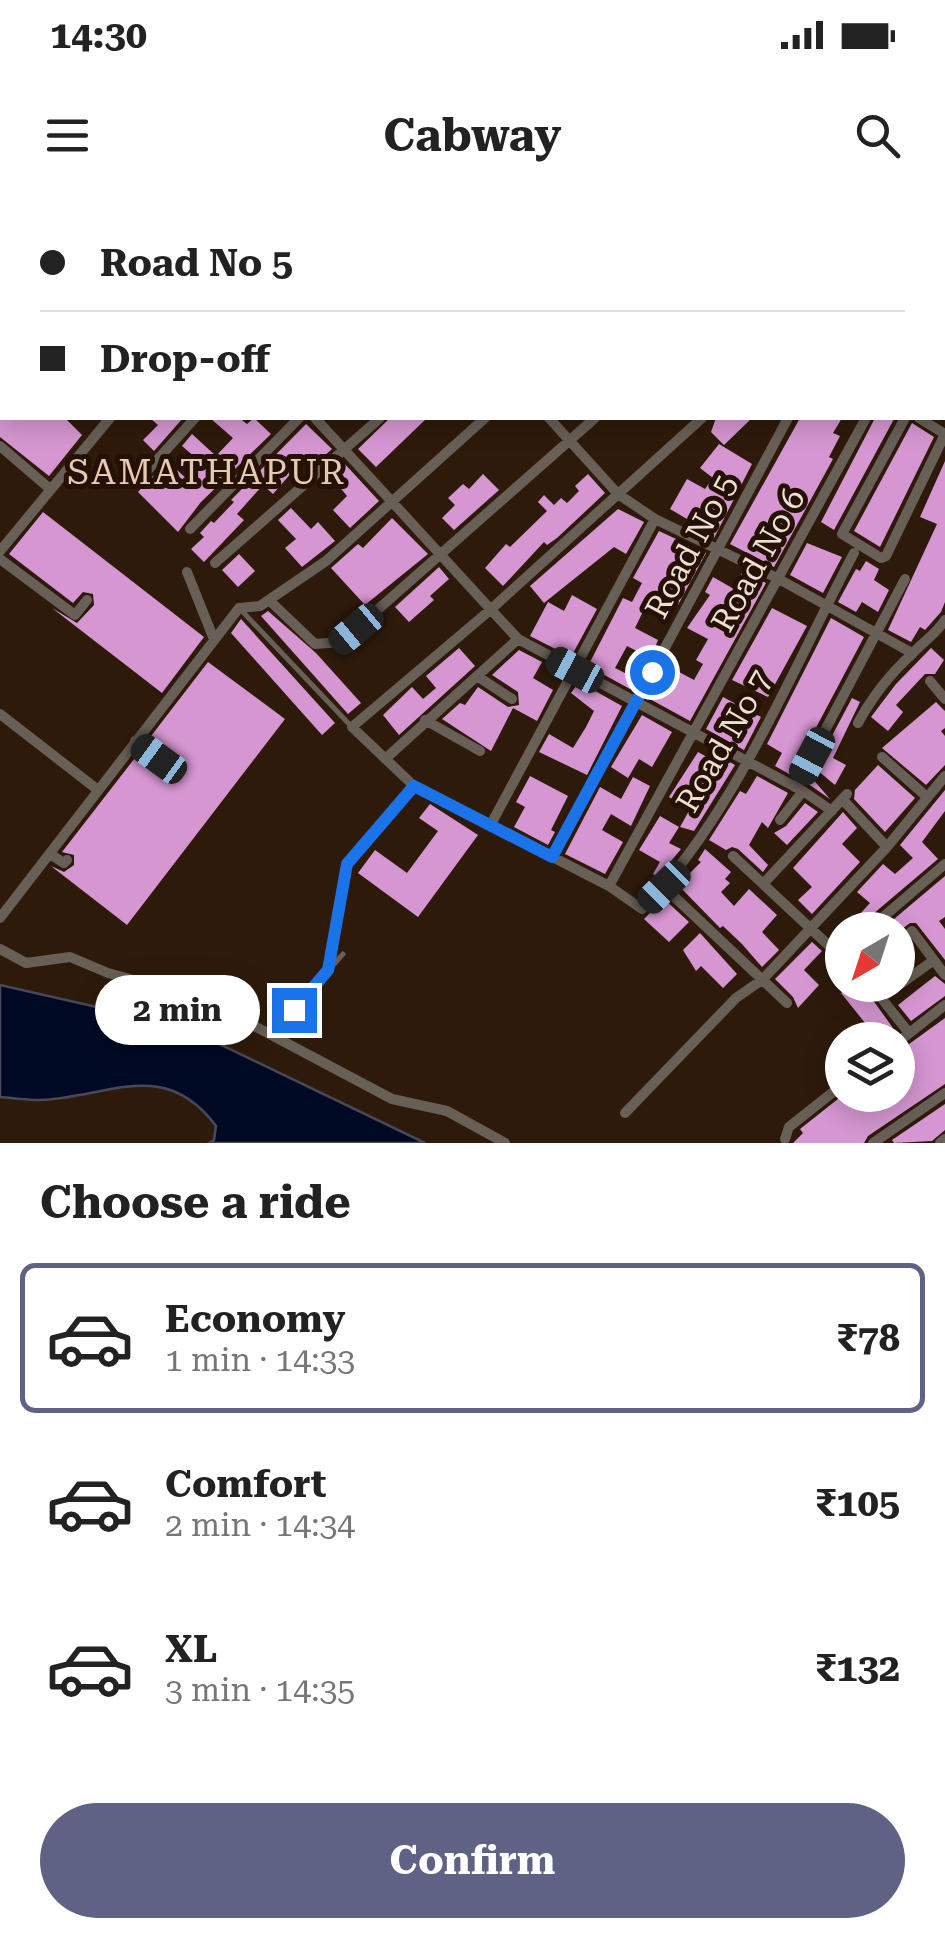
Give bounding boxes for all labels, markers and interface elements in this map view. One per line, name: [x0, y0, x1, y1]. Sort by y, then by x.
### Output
text: 14:30: [50, 13, 147, 57]
icon: menu: [40, 108, 95, 163]
icon: search: [850, 108, 905, 163]
text: Cabway: [384, 109, 561, 162]
text: Road No 5: [100, 241, 293, 285]
text: Drop-off: [100, 337, 270, 381]
district label: SAMATHAPUR: [67, 452, 347, 493]
street label: Road No 5: [637, 467, 745, 625]
street label: Road No 6: [703, 482, 813, 638]
car: [323, 598, 389, 660]
car: [541, 643, 609, 697]
route start: [630, 650, 675, 695]
street label: Road No 7: [668, 663, 780, 819]
car: [785, 722, 839, 790]
car: [126, 729, 192, 789]
car: [632, 855, 696, 919]
north arrow: [825, 912, 915, 1002]
map controls: [825, 912, 915, 1112]
callout: 2 min: [94, 975, 259, 1045]
route end: [272, 988, 317, 1033]
text: 2 min: [133, 991, 222, 1029]
button: layers: [825, 1022, 915, 1112]
text: Choose a ride: [40, 1176, 351, 1229]
icon: car: [45, 1293, 135, 1383]
text: Economy: [165, 1297, 345, 1341]
text: ₹78: [836, 1316, 900, 1360]
text: 1 min · 14:33: [165, 1341, 355, 1379]
icon: car: [45, 1458, 135, 1548]
text: Comfort: [165, 1462, 326, 1506]
text: ₹105: [815, 1481, 900, 1525]
text: 2 min · 14:34: [165, 1506, 355, 1544]
icon: car: [45, 1623, 135, 1713]
text: XL: [165, 1627, 217, 1671]
text: ₹132: [815, 1646, 900, 1690]
text: 3 min · 14:35: [165, 1671, 355, 1709]
button: Confirm: [40, 1803, 905, 1918]

